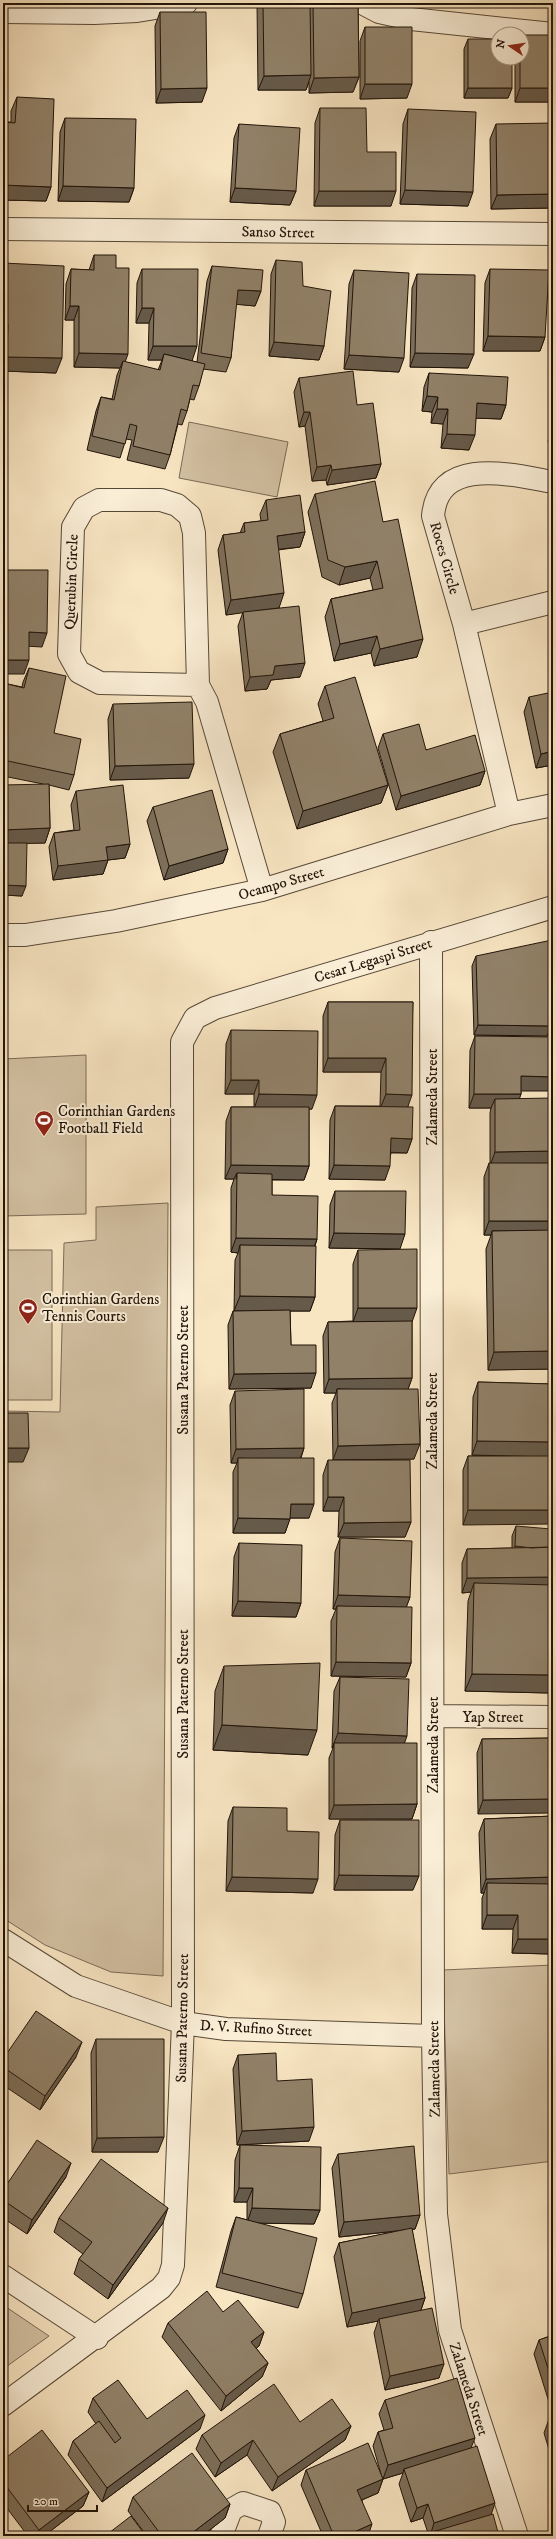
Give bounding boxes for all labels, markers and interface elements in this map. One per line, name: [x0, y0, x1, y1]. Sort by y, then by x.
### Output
north arrow: [490, 26, 530, 66]
text: N: [493, 38, 509, 50]
street label: Sanso Street: [241, 222, 315, 243]
street label: Roces Circle: [425, 520, 464, 597]
street label: Querubin Circle: [60, 534, 83, 630]
street label: Ocampo Street: [236, 862, 326, 905]
street label: Cesar Legaspi Street: [312, 933, 435, 987]
street label: Zalameda Street: [423, 1048, 442, 1145]
place label: Corinthian Gardens Football Field: [58, 1102, 175, 1138]
sports icon: Corinthian Gardens Football Field: [33, 1109, 55, 1137]
place label: Corinthian Gardens Tennis Courts: [42, 1290, 159, 1326]
sports icon: Corinthian Gardens Tennis Courts: [17, 1297, 39, 1325]
street label: Susana Paterno Street: [174, 1305, 193, 1435]
street label: Zalameda Street: [423, 1372, 442, 1469]
street label: Susana Paterno Street: [174, 1629, 193, 1759]
street label: Zalameda Street: [424, 1696, 443, 1793]
street label: Yap Street: [462, 1708, 524, 1727]
street label: Susana Paterno Street: [172, 1953, 193, 2083]
street label: D. V. Rufino Street: [199, 2016, 313, 2041]
street label: Zalameda Street: [424, 2020, 445, 2118]
street label: Zalameda Street: [445, 2340, 493, 2438]
scale bar: [28, 2487, 97, 2513]
text: 20 m: [34, 2494, 58, 2509]

